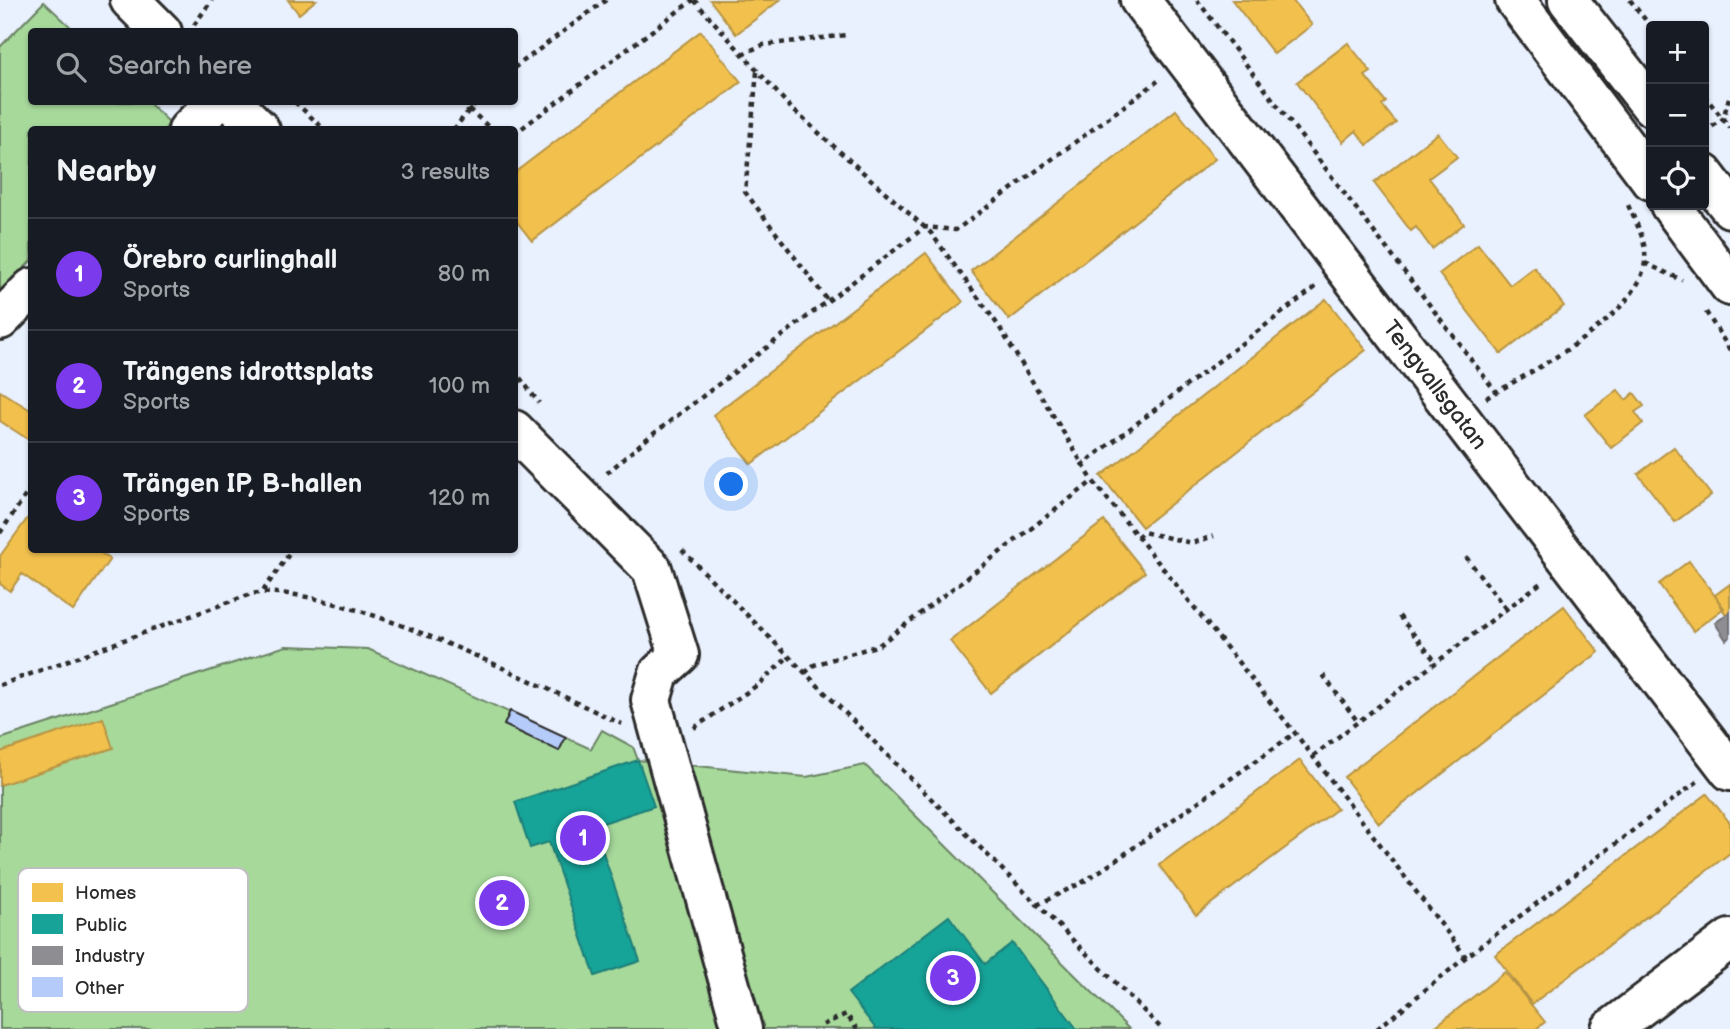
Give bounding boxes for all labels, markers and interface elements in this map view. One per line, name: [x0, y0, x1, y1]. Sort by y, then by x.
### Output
map controls: [1646, 21, 1709, 210]
button: +: [1646, 21, 1709, 84]
search box: [28, 28, 518, 105]
icon: search: [52, 48, 90, 86]
text: Search here: [108, 51, 252, 82]
button: −: [1646, 84, 1709, 147]
button: locate: [1646, 147, 1709, 210]
text: Nearby: [56, 154, 156, 190]
text: 3 results: [401, 158, 490, 186]
text: Örebro curlinghall: [123, 245, 337, 276]
text: 1: [74, 260, 84, 288]
text: 80 m: [438, 260, 490, 288]
text: Sports: [123, 276, 190, 304]
street label: Tengvallsgatan: [1376, 315, 1493, 455]
text: Trängens idrottsplats: [123, 357, 373, 388]
text: 2: [72, 372, 86, 400]
text: 100 m: [429, 372, 490, 400]
text: Sports: [123, 388, 190, 416]
your location: [714, 467, 748, 501]
text: Trängen IP, B-hallen: [123, 469, 362, 500]
text: 3: [72, 484, 86, 512]
text: 120 m: [429, 484, 490, 512]
text: Sports: [123, 500, 190, 528]
pin: 1: [560, 812, 606, 864]
legend: [18, 868, 248, 1012]
pin: 2: [479, 877, 525, 929]
text: Homes: [75, 882, 136, 905]
text: Public: [75, 914, 127, 937]
text: Industry: [75, 945, 145, 968]
pin: 3: [930, 952, 976, 1004]
text: Other: [75, 977, 125, 1000]

